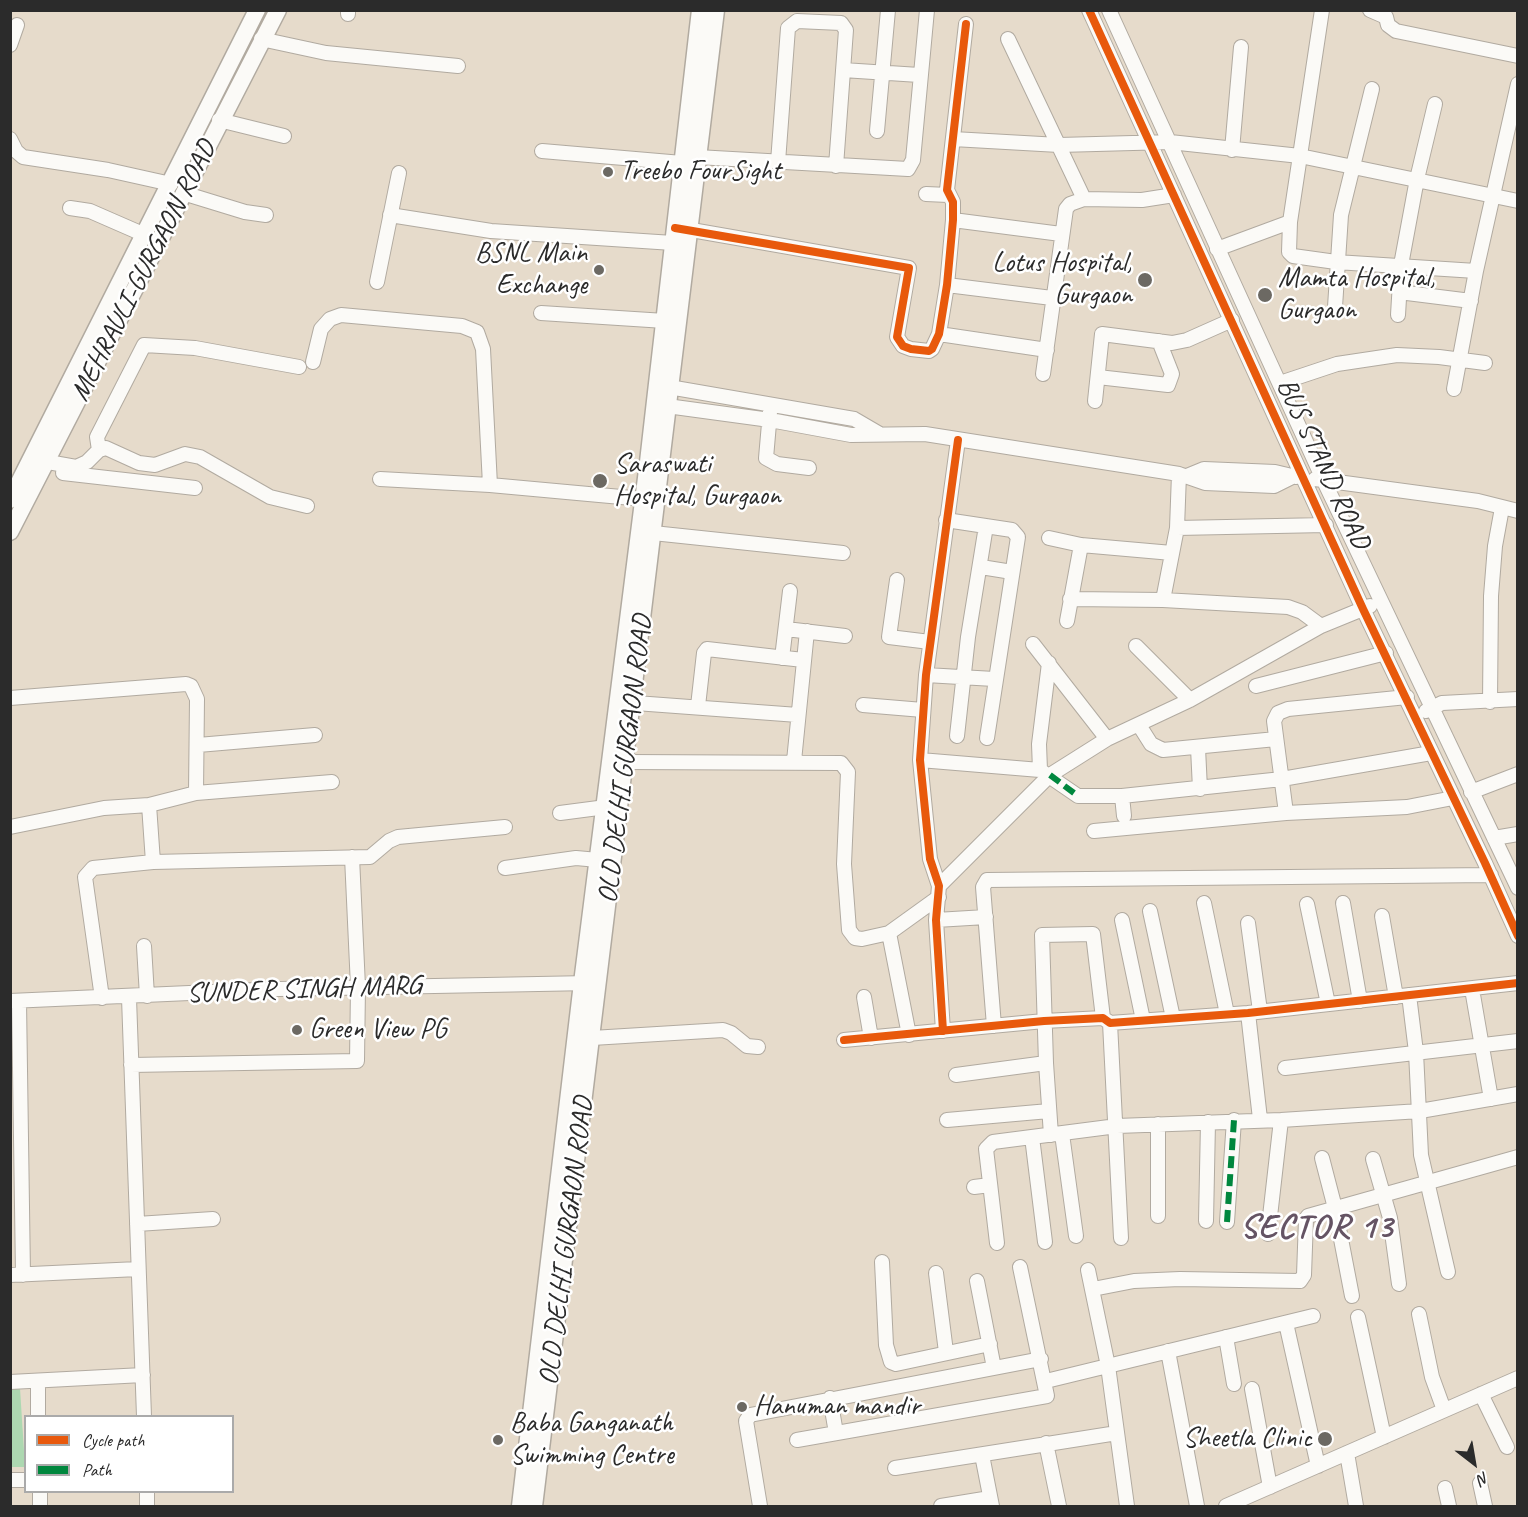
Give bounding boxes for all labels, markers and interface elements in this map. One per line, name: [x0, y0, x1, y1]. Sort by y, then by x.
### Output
street label: MEHRAULI-GURGAON ROAD: [64, 135, 224, 407]
place label: Treebo FourSight: [620, 155, 781, 189]
marker: Treebo FourSight: [601, 165, 615, 179]
place label: BSNL Main Exchange: [475, 237, 587, 303]
place label: Lotus Hospital, Gurgaon: [992, 247, 1132, 313]
place label: Mamta Hospital, Gurgaon: [1278, 262, 1435, 328]
marker: BSNL Main Exchange: [592, 263, 606, 277]
marker: Lotus Hospital, Gurgaon: [1136, 271, 1154, 289]
marker: Mamta Hospital, Gurgaon: [1256, 286, 1274, 304]
street label: BUS STAND ROAD: [1269, 373, 1377, 555]
place label: Saraswati Hospital, Gurgaon: [614, 448, 781, 514]
marker: Saraswati Hospital, Gurgaon: [591, 472, 609, 490]
street label: OLD DELHI GURGAON ROAD: [592, 613, 660, 905]
street label: SUNDER SINGH MARG: [186, 969, 422, 1011]
place label: Green View PG: [309, 1013, 447, 1047]
marker: Green View PG: [290, 1023, 304, 1037]
street label: OLD DELHI GURGAON ROAD: [533, 1095, 601, 1387]
district label: SECTOR 13: [1240, 1208, 1394, 1248]
place label: Hanuman mandir: [754, 1390, 920, 1424]
marker: Hanuman mandir: [735, 1400, 749, 1414]
place label: Baba Ganganath Swimming Centre: [510, 1407, 673, 1473]
legend: [24, 1415, 234, 1493]
place label: Sheetla Clinic: [1183, 1422, 1312, 1456]
text: Cycle path: [82, 1429, 144, 1451]
marker: Sheetla Clinic: [1316, 1430, 1334, 1448]
marker: Baba Ganganath Swimming Centre: [491, 1433, 505, 1447]
north arrow: [1444, 1433, 1504, 1493]
text: Path: [82, 1459, 112, 1481]
text: N: [1474, 1467, 1493, 1490]

